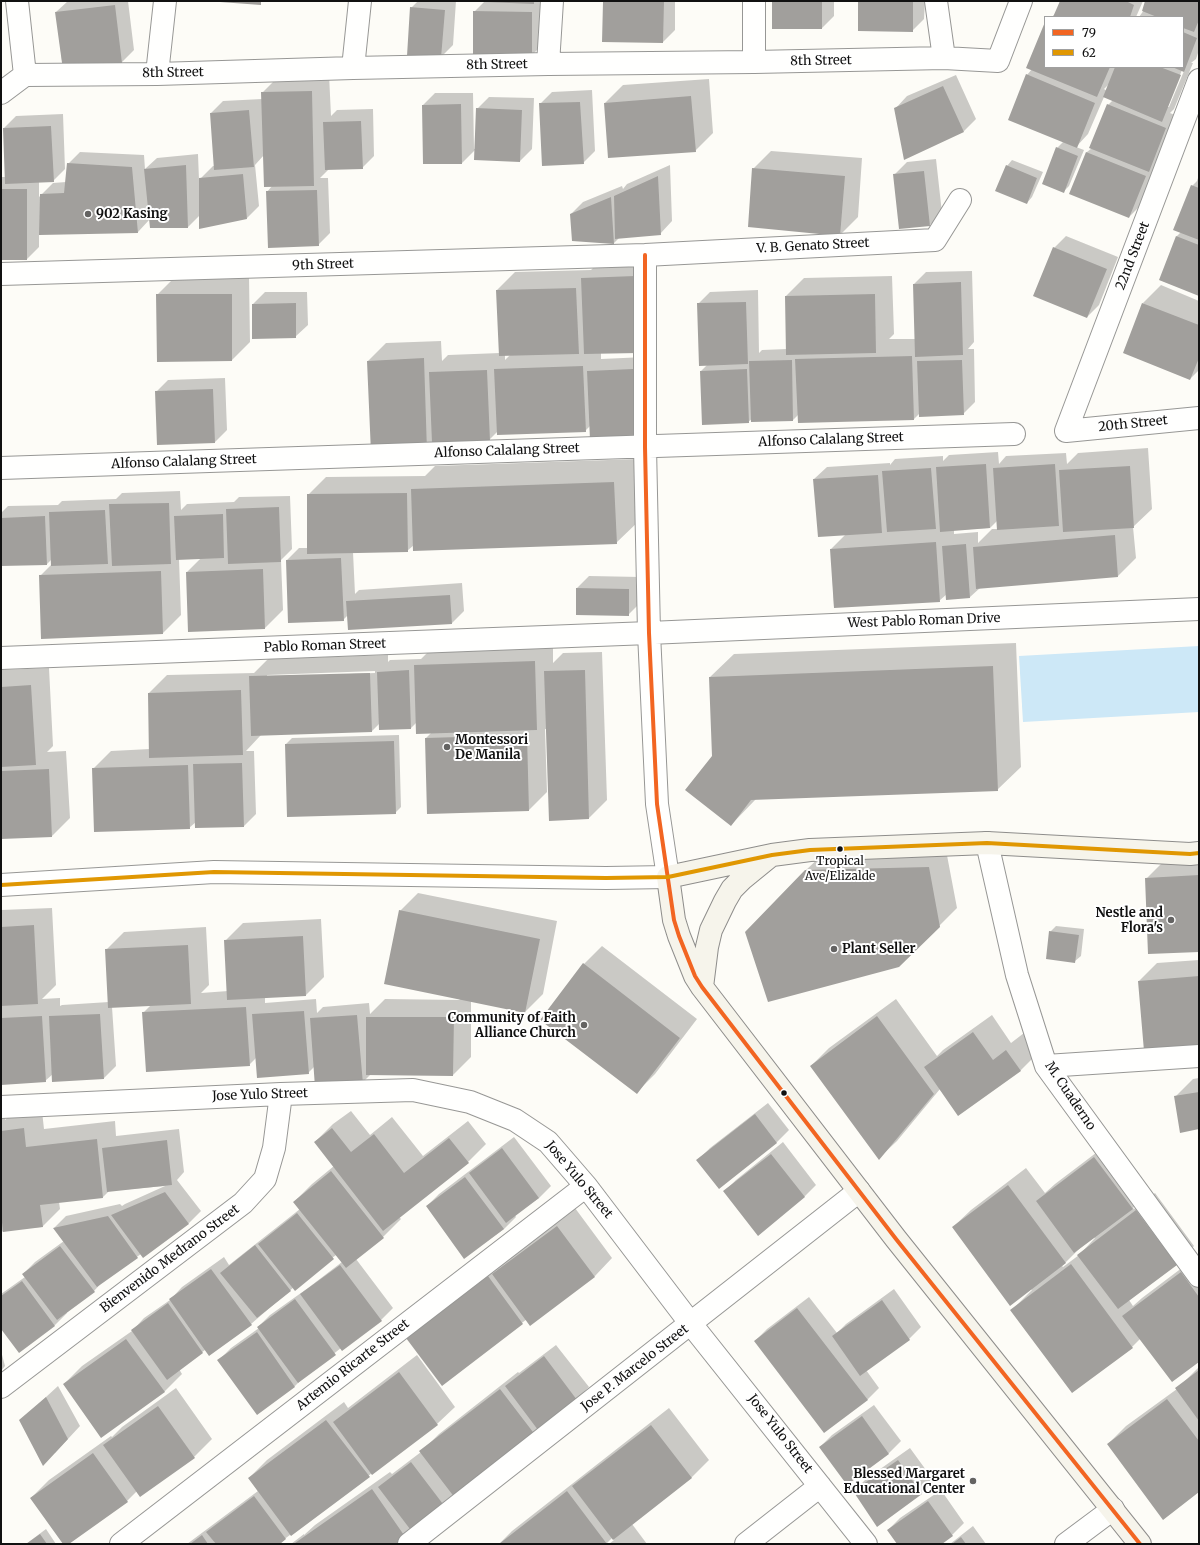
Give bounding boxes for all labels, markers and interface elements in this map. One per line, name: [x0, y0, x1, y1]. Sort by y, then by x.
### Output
legend: [1044, 16, 1184, 68]
text: 79: [1082, 25, 1096, 40]
text: 62: [1082, 45, 1096, 60]
street label: 8th Street: [790, 53, 852, 69]
street label: 8th Street: [466, 57, 528, 73]
street label: 8th Street: [142, 65, 204, 81]
place label: 902 Kasing: [96, 206, 168, 222]
marker: 902 Kasing: [83, 209, 93, 219]
street label: 22nd Street: [1113, 220, 1153, 292]
street label: V. B. Genato Street: [756, 235, 870, 257]
street label: 9th Street: [292, 256, 354, 274]
street label: 20th Street: [1098, 413, 1168, 435]
street label: Alfonso Calalang Street: [758, 430, 904, 450]
street label: Alfonso Calalang Street: [434, 441, 580, 461]
street label: Alfonso Calalang Street: [111, 452, 257, 472]
street label: West Pablo Roman Drive: [847, 611, 1001, 631]
street label: Pablo Roman Street: [263, 636, 387, 656]
place label: Montessori De Manila: [455, 732, 528, 763]
marker: Montessori De Manila: [442, 742, 452, 752]
marker: Tropical Ave/Elizalde: [835, 844, 845, 854]
place label: Tropical Ave/Elizalde: [805, 855, 875, 883]
place label: Nestle and Flora's: [1095, 905, 1163, 936]
marker: Nestle and Flora's: [1166, 915, 1176, 925]
place label: Plant Seller: [842, 941, 915, 957]
marker: Plant Seller: [829, 944, 839, 954]
place label: Community of Faith Alliance Church: [448, 1010, 576, 1041]
marker: Community of Faith Alliance Church: [579, 1020, 589, 1030]
street label: M. Cuaderno: [1041, 1059, 1099, 1133]
street label: Jose Yulo Street: [212, 1086, 308, 1104]
unlabelled marker: [779, 1088, 789, 1098]
street label: Jose Yulo Street: [542, 1138, 616, 1222]
street label: Bienvenido Medrano Street: [97, 1202, 243, 1316]
street label: Artemio Ricarte Street: [293, 1316, 413, 1414]
street label: Jose P. Marcelo Street: [578, 1321, 692, 1415]
street label: Jose Yulo Street: [744, 1391, 816, 1477]
place label: Blessed Margaret Educational Center: [844, 1466, 965, 1497]
marker: Blessed Margaret Educational Center: [968, 1476, 978, 1486]

